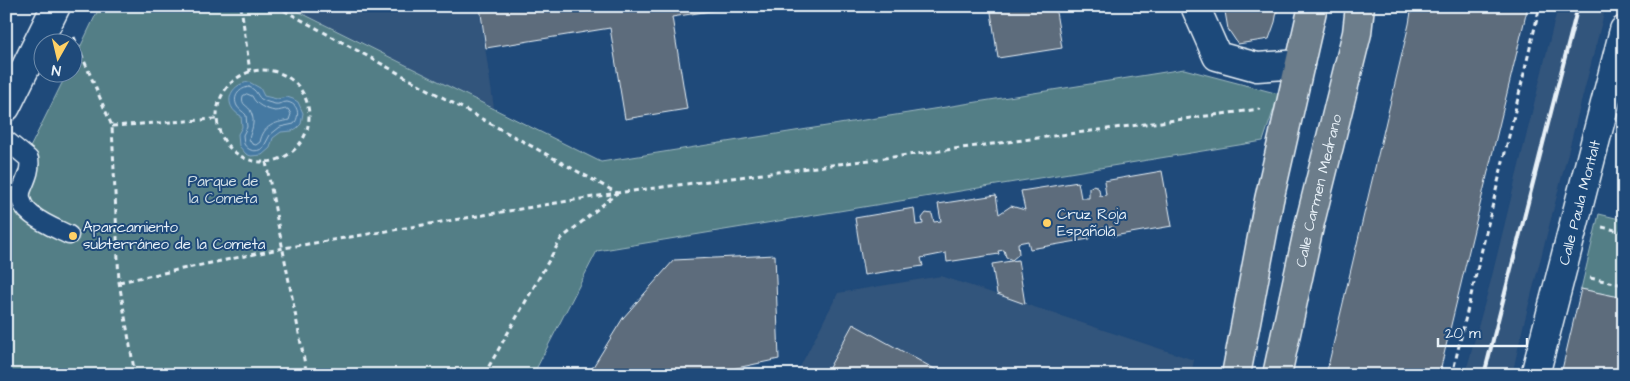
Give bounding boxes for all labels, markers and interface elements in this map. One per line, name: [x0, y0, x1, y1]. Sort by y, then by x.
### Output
north arrow: [32, 32, 82, 82]
text: N: [50, 59, 62, 80]
street label: Calle Carmen Medrano: [1291, 111, 1348, 269]
street label: Calle Paula Montalt: [1554, 138, 1606, 268]
park label: Parque de la Cometa: [188, 171, 258, 209]
place label: Cruz Roja Española: [1057, 204, 1127, 242]
place label: Aparcamiento subterráneo de la Cometa: [83, 217, 266, 255]
marker: Cruz Roja Española: [1041, 217, 1053, 229]
marker: Aparcamiento subterráneo de la Cometa: [67, 230, 79, 242]
scale bar: [1438, 316, 1526, 348]
text: 20 m: [1445, 323, 1481, 344]

